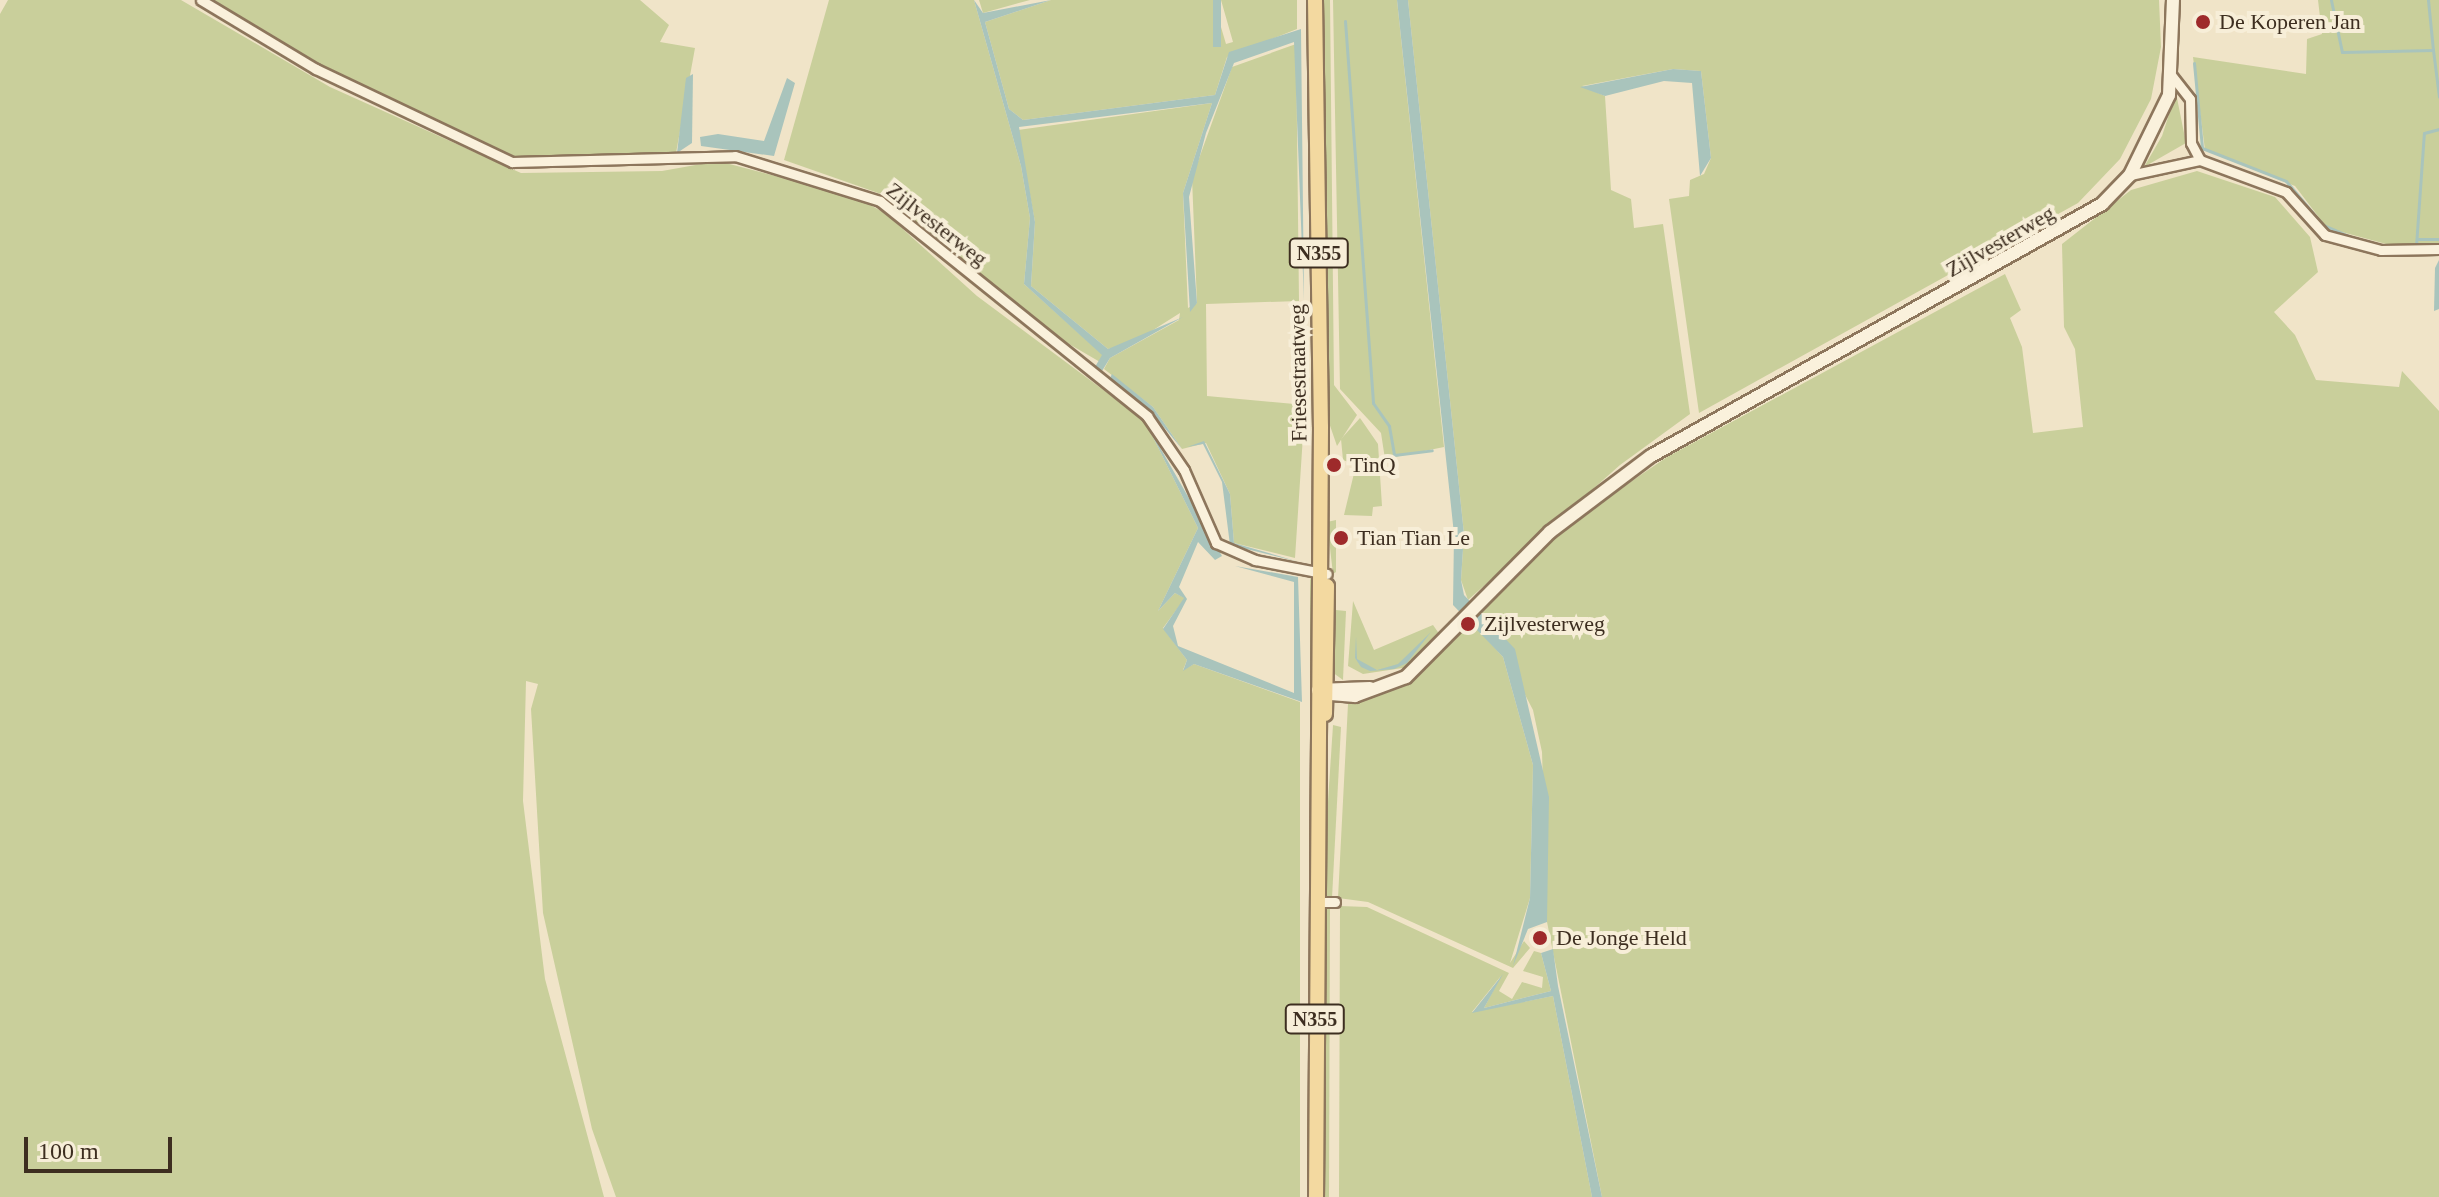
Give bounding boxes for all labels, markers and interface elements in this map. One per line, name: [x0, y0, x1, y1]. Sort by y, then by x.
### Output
place label: De Koperen Jan: [2219, 9, 2361, 35]
marker: De Koperen Jan: [2194, 13, 2212, 31]
street label: Zijlvesterweg: [881, 176, 993, 272]
street label: Zijlvesterweg: [1941, 199, 2059, 283]
road number: N355: [1287, 237, 1351, 269]
street label: Friesestraatweg: [1284, 304, 1312, 442]
place label: TinQ: [1350, 452, 1396, 478]
marker: TinQ: [1325, 456, 1343, 474]
place label: Tian Tian Le: [1357, 525, 1470, 551]
marker: Tian Tian Le: [1332, 529, 1350, 547]
place label: Zijlvesterweg: [1484, 611, 1605, 637]
marker: Zijlvesterweg: [1459, 615, 1477, 633]
place label: De Jonge Held: [1556, 925, 1687, 951]
marker: De Jonge Held: [1531, 929, 1549, 947]
road number: N355: [1283, 1003, 1347, 1035]
scale bar: [28, 1121, 176, 1171]
text: 100 m: [38, 1138, 99, 1164]

